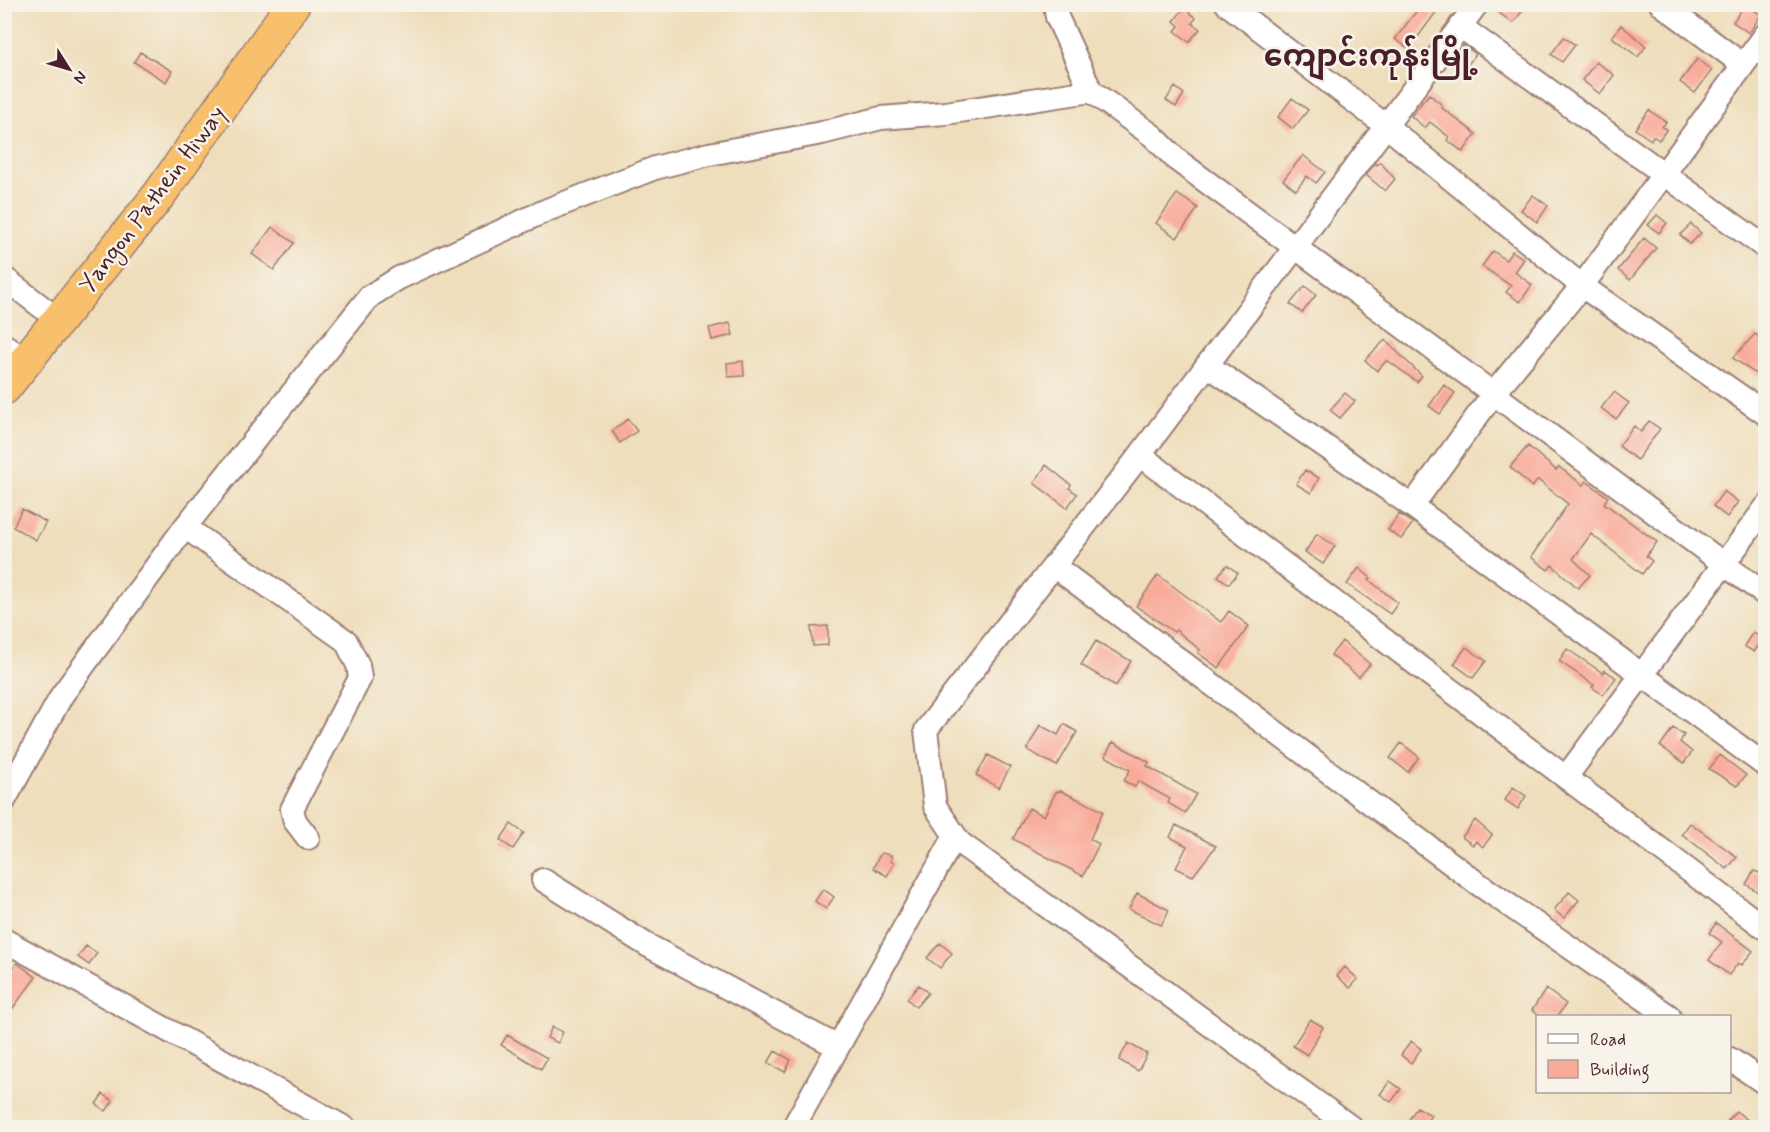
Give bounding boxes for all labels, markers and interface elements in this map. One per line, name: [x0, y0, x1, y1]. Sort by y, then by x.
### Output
district label: ကျောင်းကုန်းမြို့: [1264, 35, 1478, 81]
north arrow: [39, 39, 99, 99]
text: N: [68, 67, 91, 88]
street label: Yangon Pathein Hiway: [73, 100, 235, 301]
legend: [1536, 1015, 1731, 1093]
text: Road: [1590, 1028, 1626, 1052]
text: Building: [1590, 1058, 1650, 1084]

